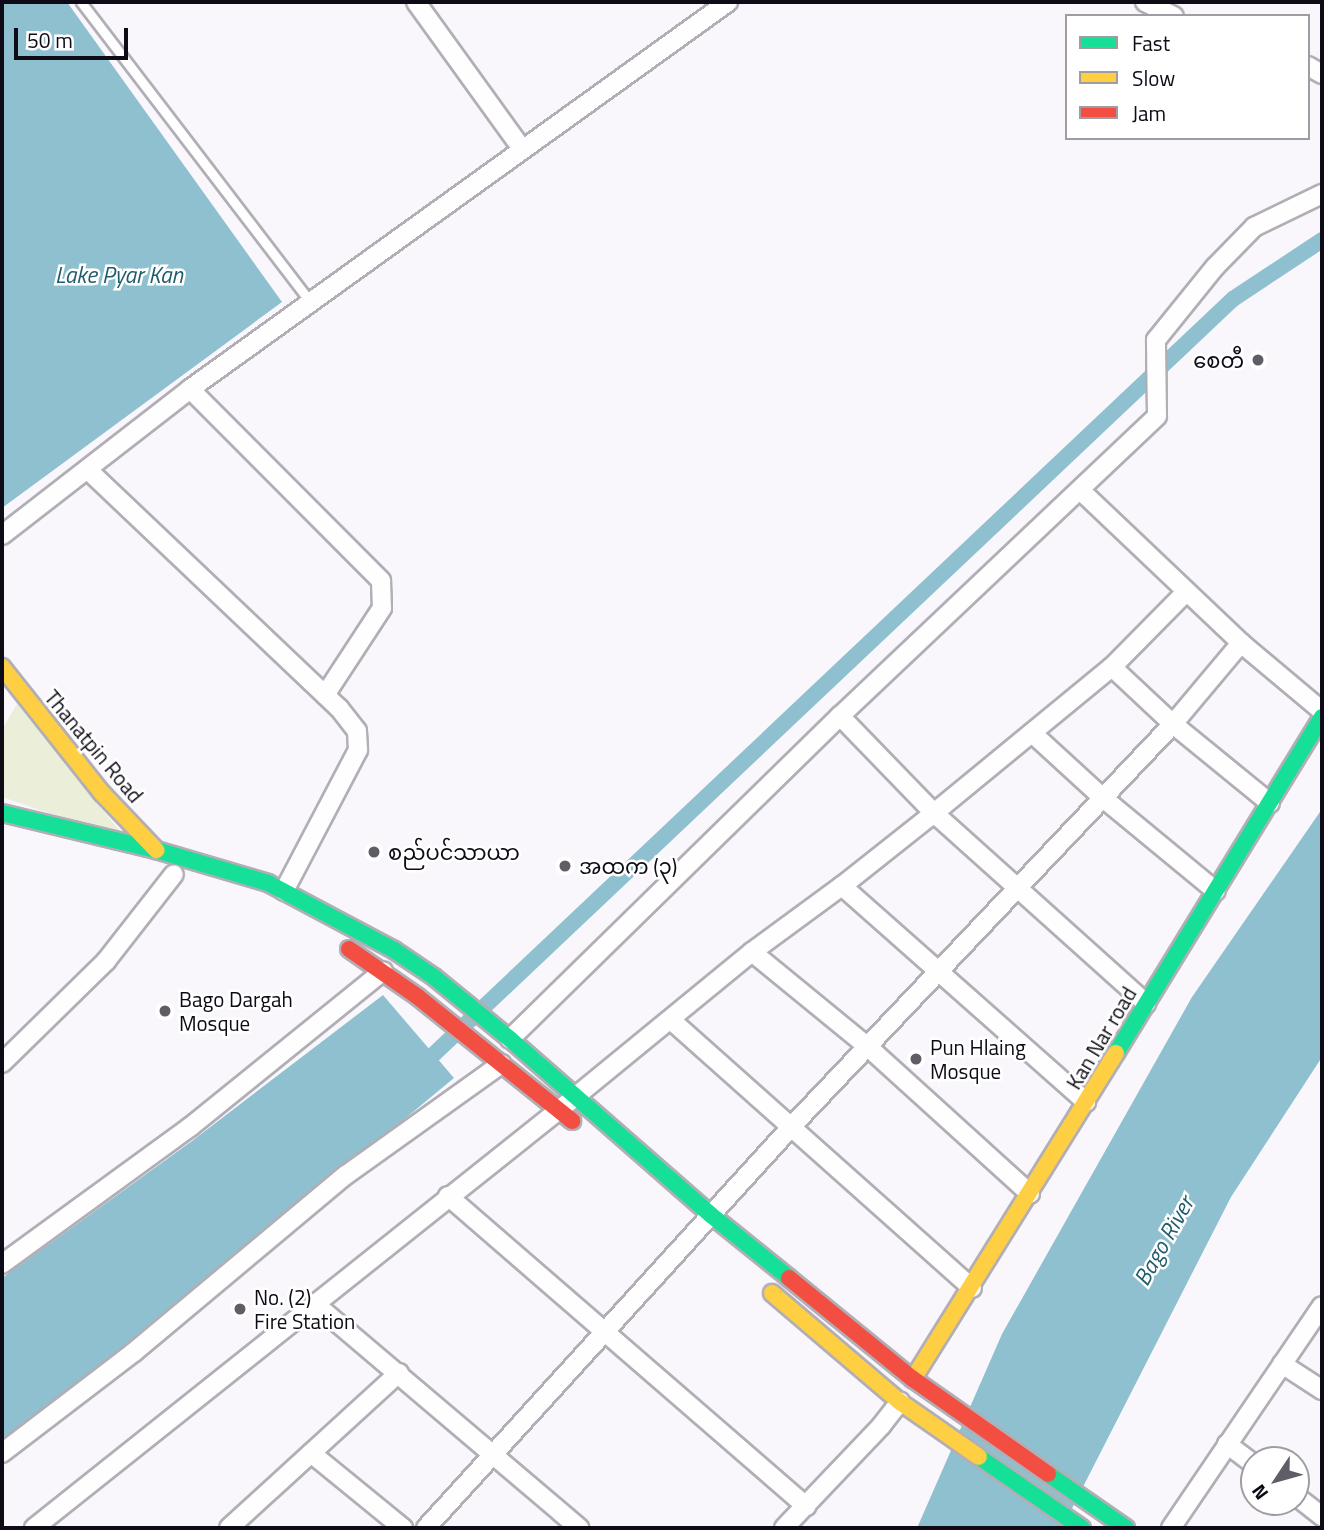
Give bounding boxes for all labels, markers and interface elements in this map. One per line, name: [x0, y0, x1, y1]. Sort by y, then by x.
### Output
scale bar: [18, 14, 131, 58]
legend: [1065, 14, 1310, 140]
text: 50 m: [27, 24, 73, 56]
text: Fast: [1132, 27, 1170, 59]
text: Slow: [1132, 62, 1175, 94]
text: Jam: [1132, 97, 1166, 129]
water label: Lake Pyar Kan: [55, 261, 183, 289]
place label: စေတီ: [1193, 347, 1244, 373]
marker: စေတီ: [1250, 352, 1266, 368]
street label: Thanatpin Road: [40, 685, 148, 807]
place label: စည်ပင်သာယာ: [388, 839, 520, 865]
marker: စည်ပင်သာယာ: [366, 844, 382, 860]
place label: အထက (၃): [579, 853, 677, 879]
marker: အထက (၃): [557, 858, 573, 874]
street label: Kan Nar road: [1061, 982, 1141, 1094]
place label: Bago Dargah Mosque: [179, 986, 293, 1036]
marker: Bago Dargah Mosque: [157, 1003, 173, 1019]
place label: Pun Hlaing Mosque: [930, 1034, 1026, 1084]
marker: Pun Hlaing Mosque: [908, 1051, 924, 1067]
water label: Bago River: [1128, 1192, 1200, 1290]
place label: No. (2) Fire Station: [254, 1284, 355, 1334]
marker: No. (2) Fire Station: [232, 1301, 248, 1317]
north arrow: [1240, 1446, 1310, 1516]
text: N: [1244, 1479, 1275, 1506]

